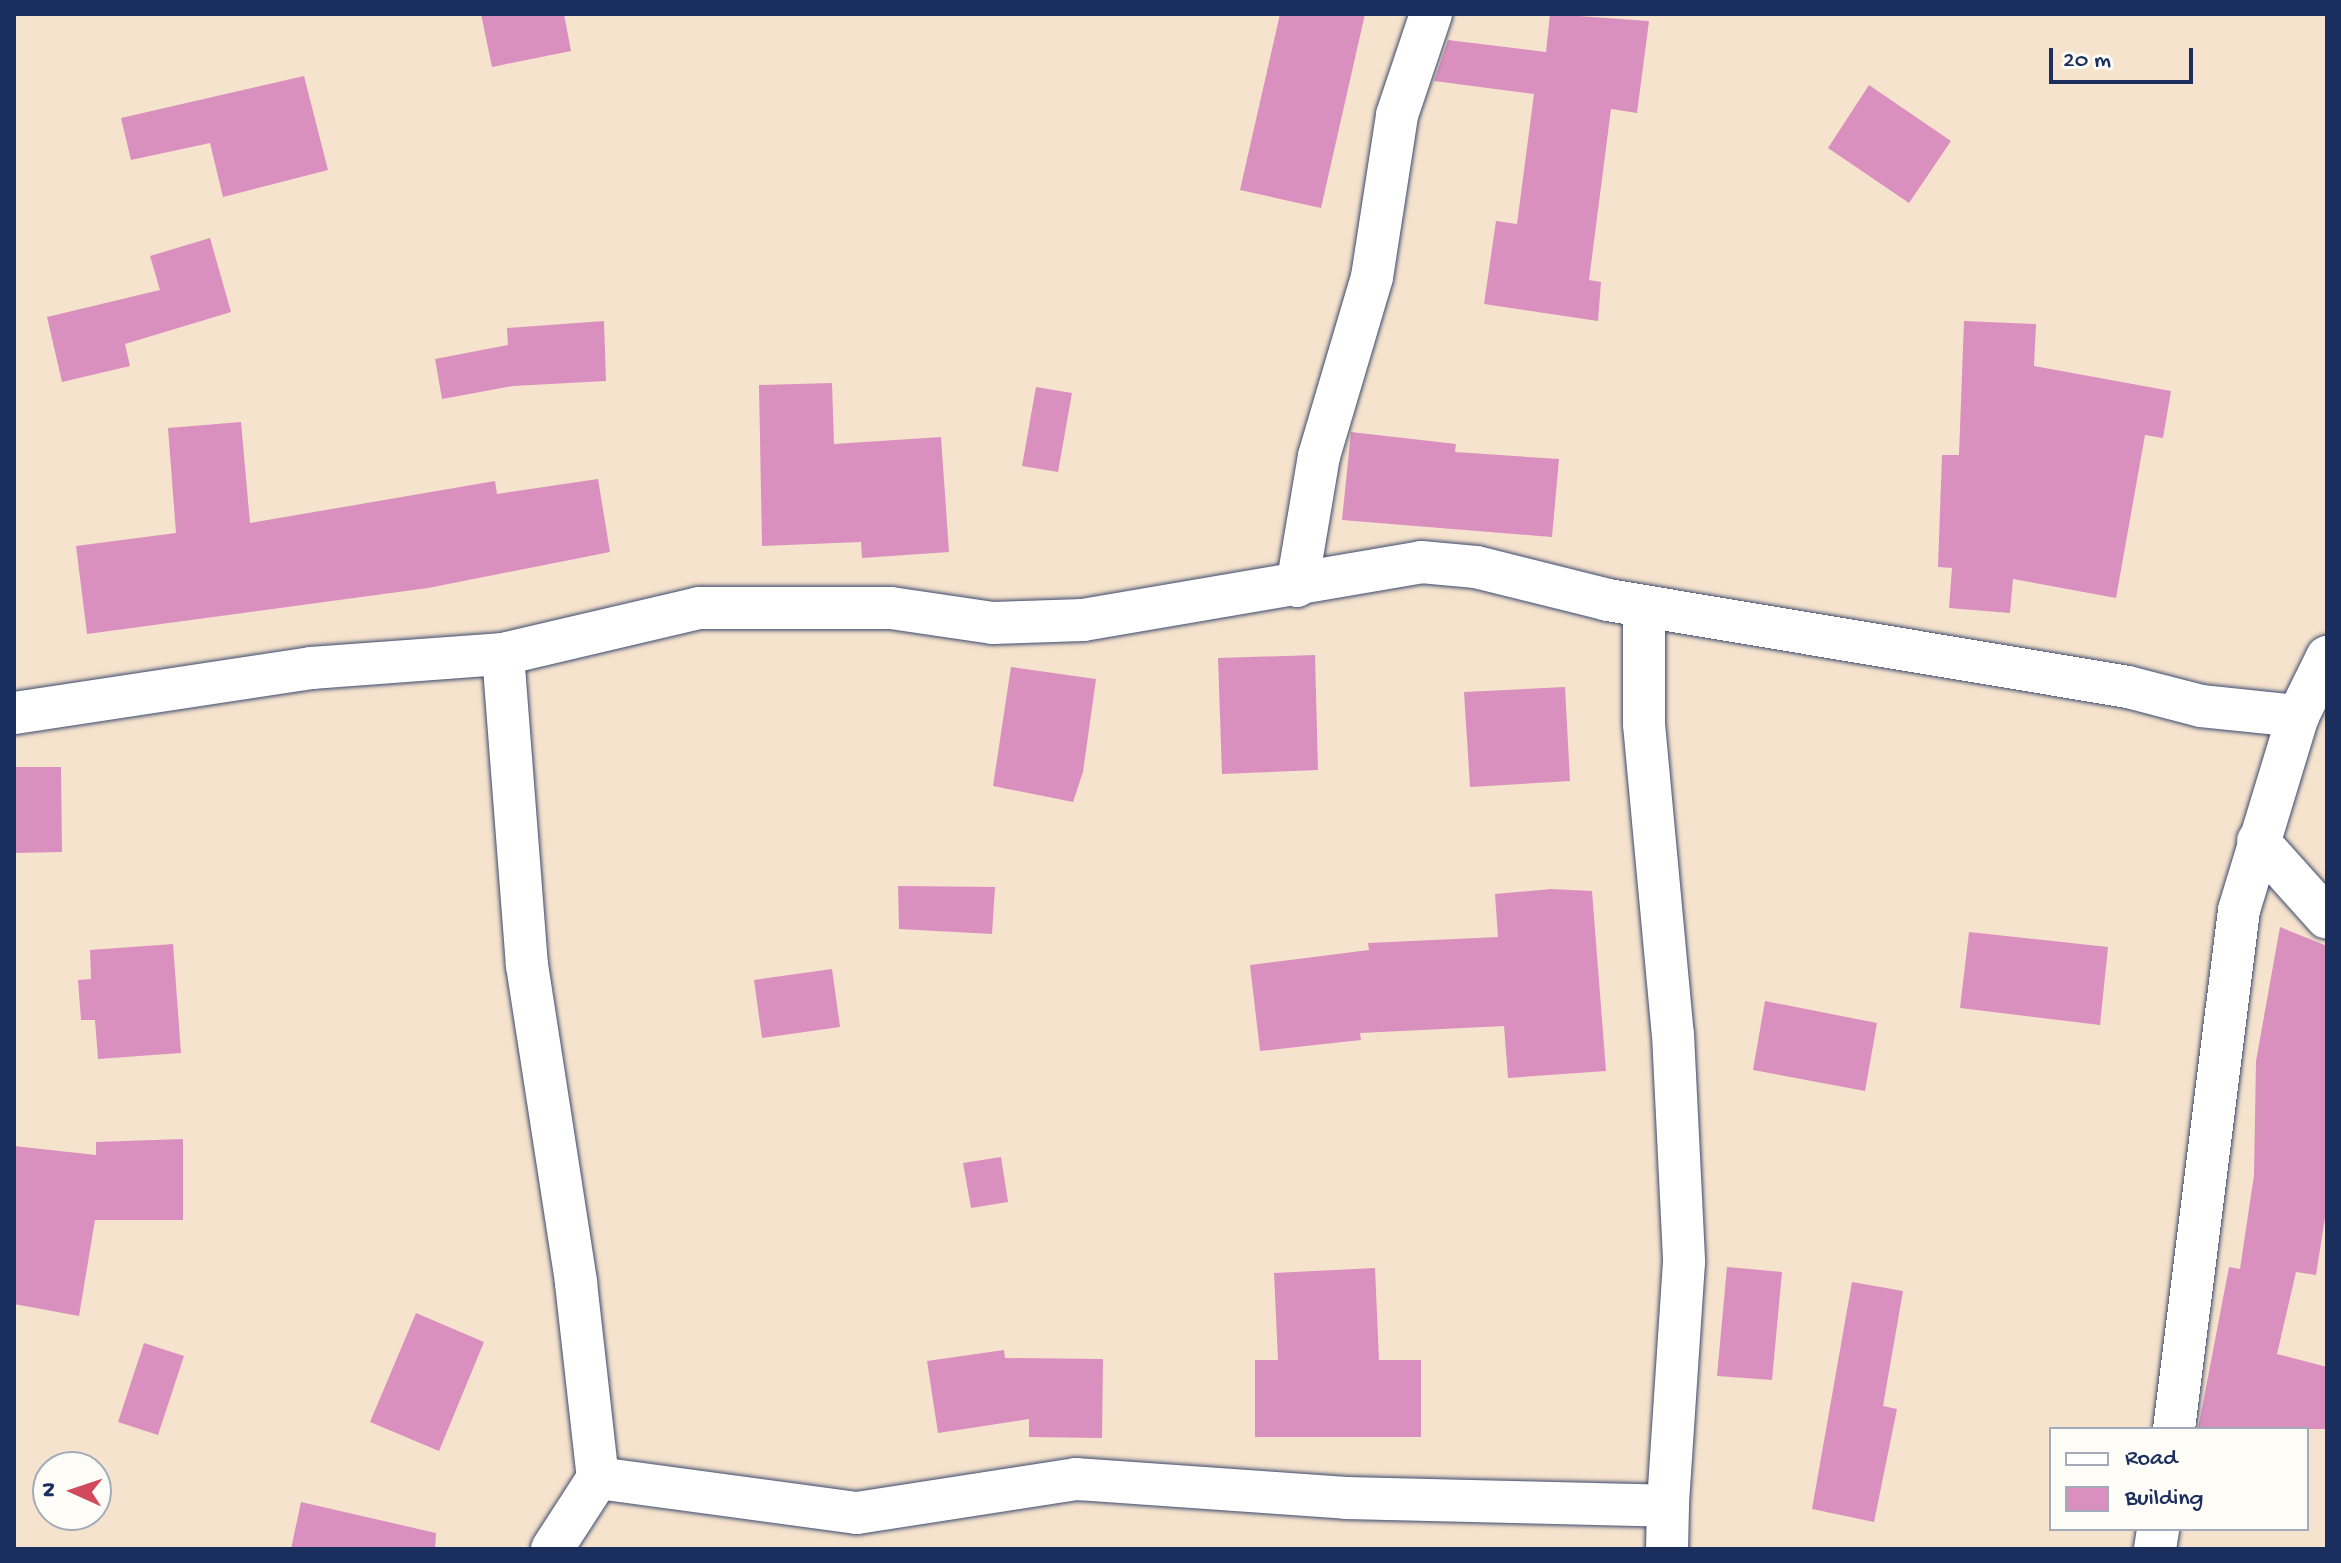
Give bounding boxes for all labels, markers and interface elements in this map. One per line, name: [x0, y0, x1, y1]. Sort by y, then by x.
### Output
scale bar: [2053, 32, 2197, 82]
text: 20 m: [2063, 47, 2111, 76]
legend: [2049, 1427, 2309, 1531]
text: Road: [2125, 1445, 2177, 1474]
north arrow: [32, 1451, 112, 1531]
text: N: [37, 1482, 63, 1498]
text: Building: [2125, 1485, 2203, 1514]

